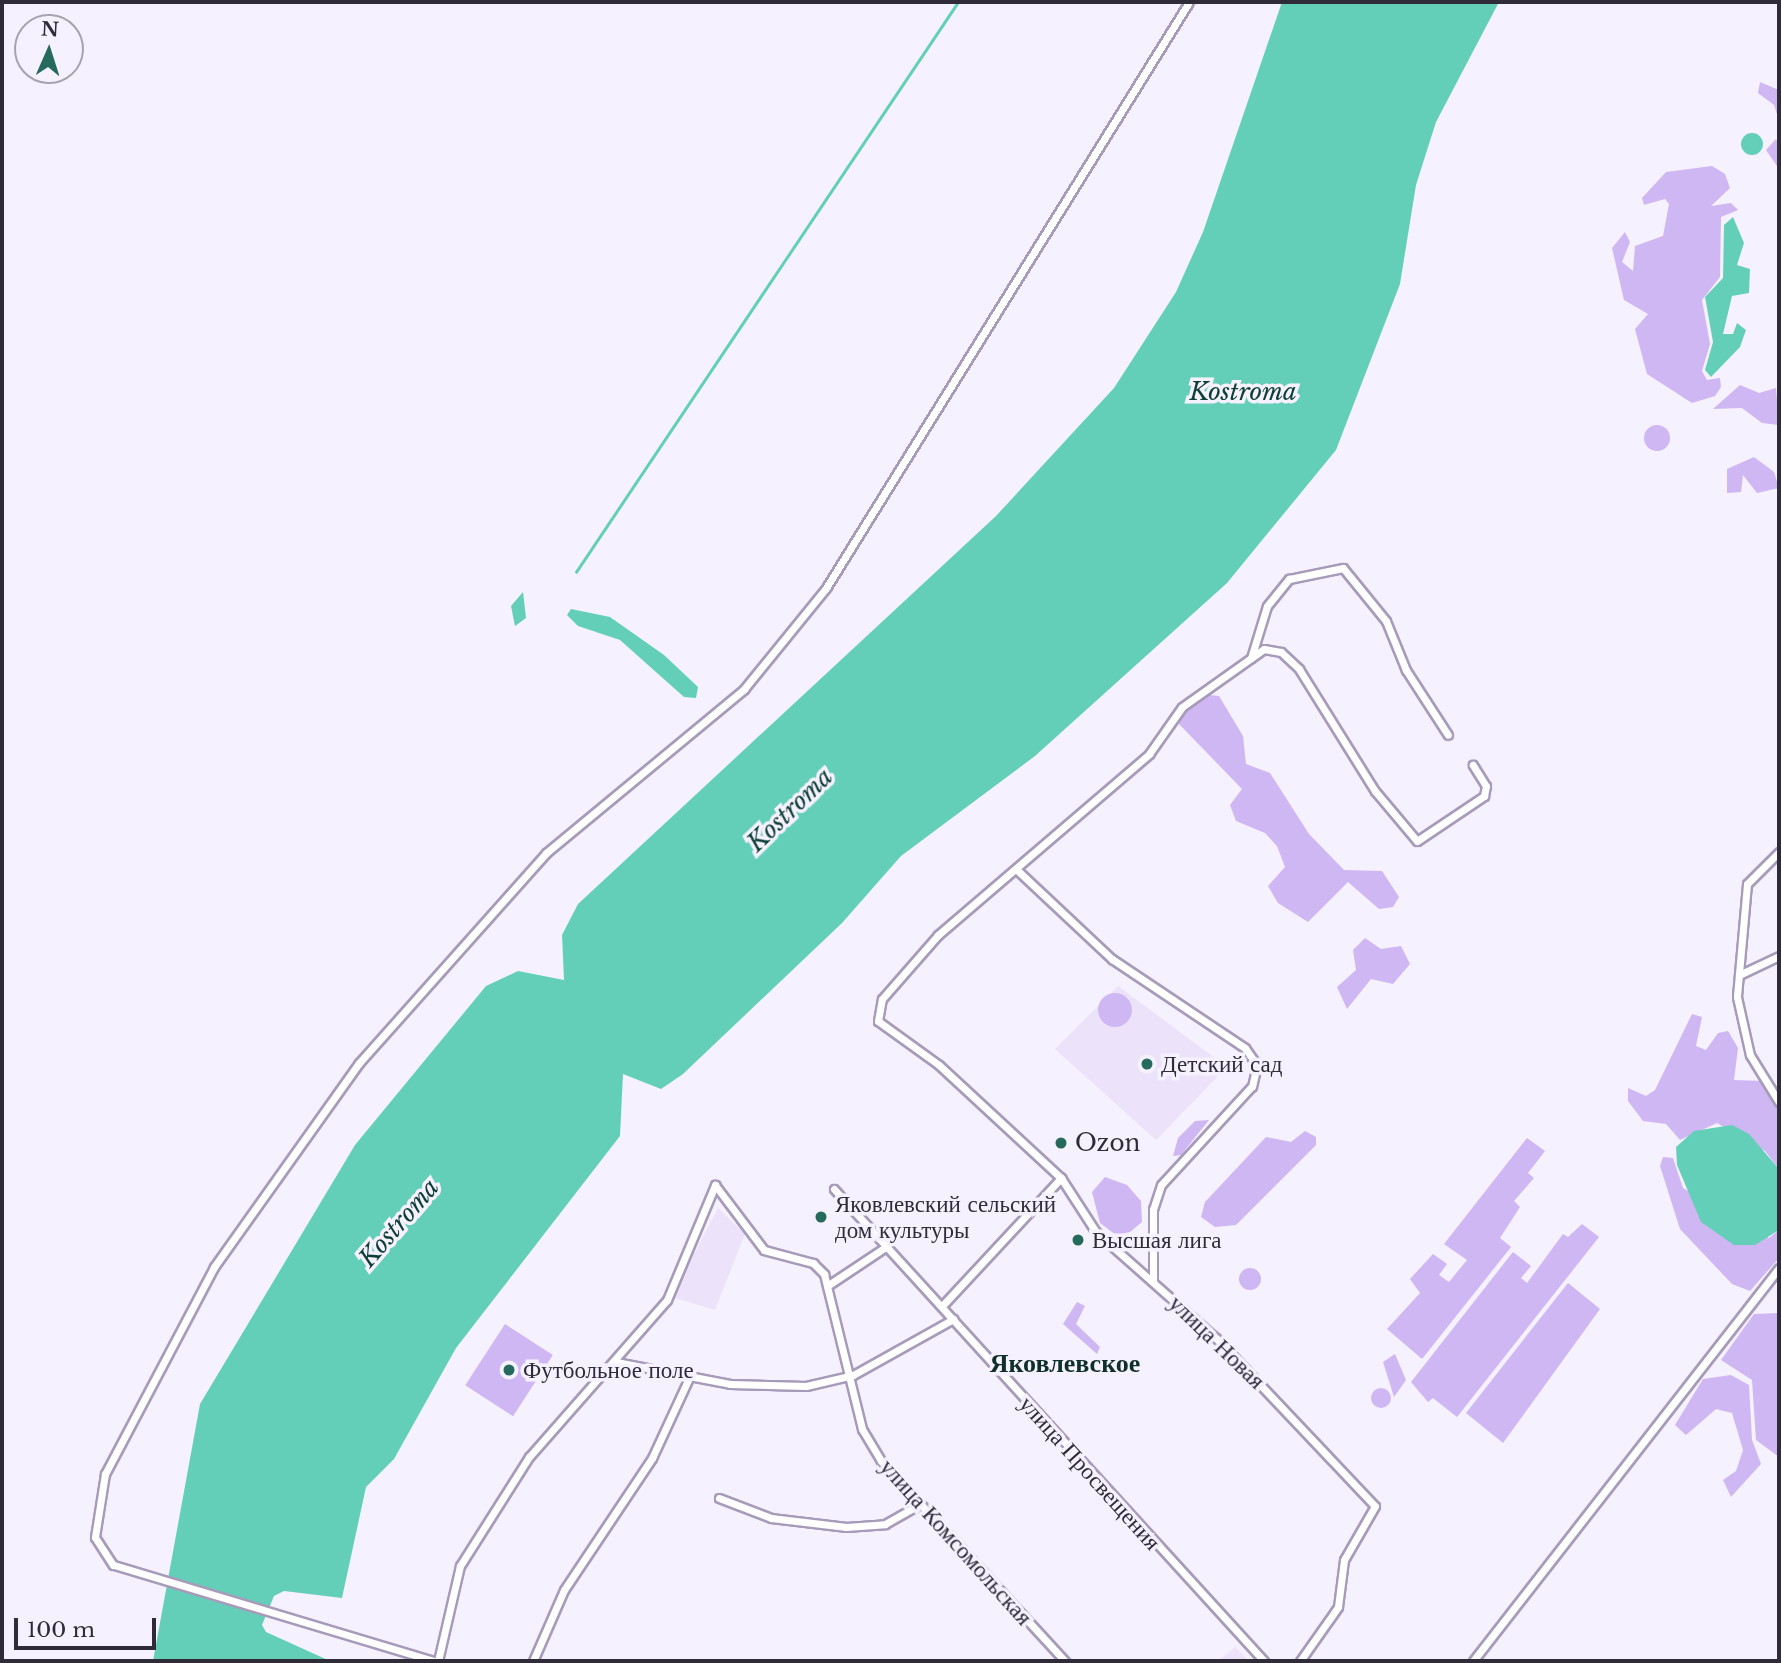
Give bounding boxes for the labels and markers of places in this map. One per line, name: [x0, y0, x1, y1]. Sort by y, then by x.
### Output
place label: Детский сад: [1161, 1050, 1283, 1078]
marker: Детский сад: [1139, 1056, 1155, 1072]
place label: Ozon: [1075, 1129, 1140, 1157]
marker: Ozon: [1053, 1135, 1069, 1151]
place label: Яковлевский сельский дом культуры: [835, 1190, 1056, 1244]
marker: Яковлевский сельский дом культуры: [813, 1209, 829, 1225]
place label: Высшая лига: [1092, 1226, 1222, 1254]
marker: Высшая лига: [1070, 1232, 1086, 1248]
place label: Футбольное поле: [523, 1356, 694, 1384]
marker: Футбольное поле: [501, 1362, 517, 1378]

